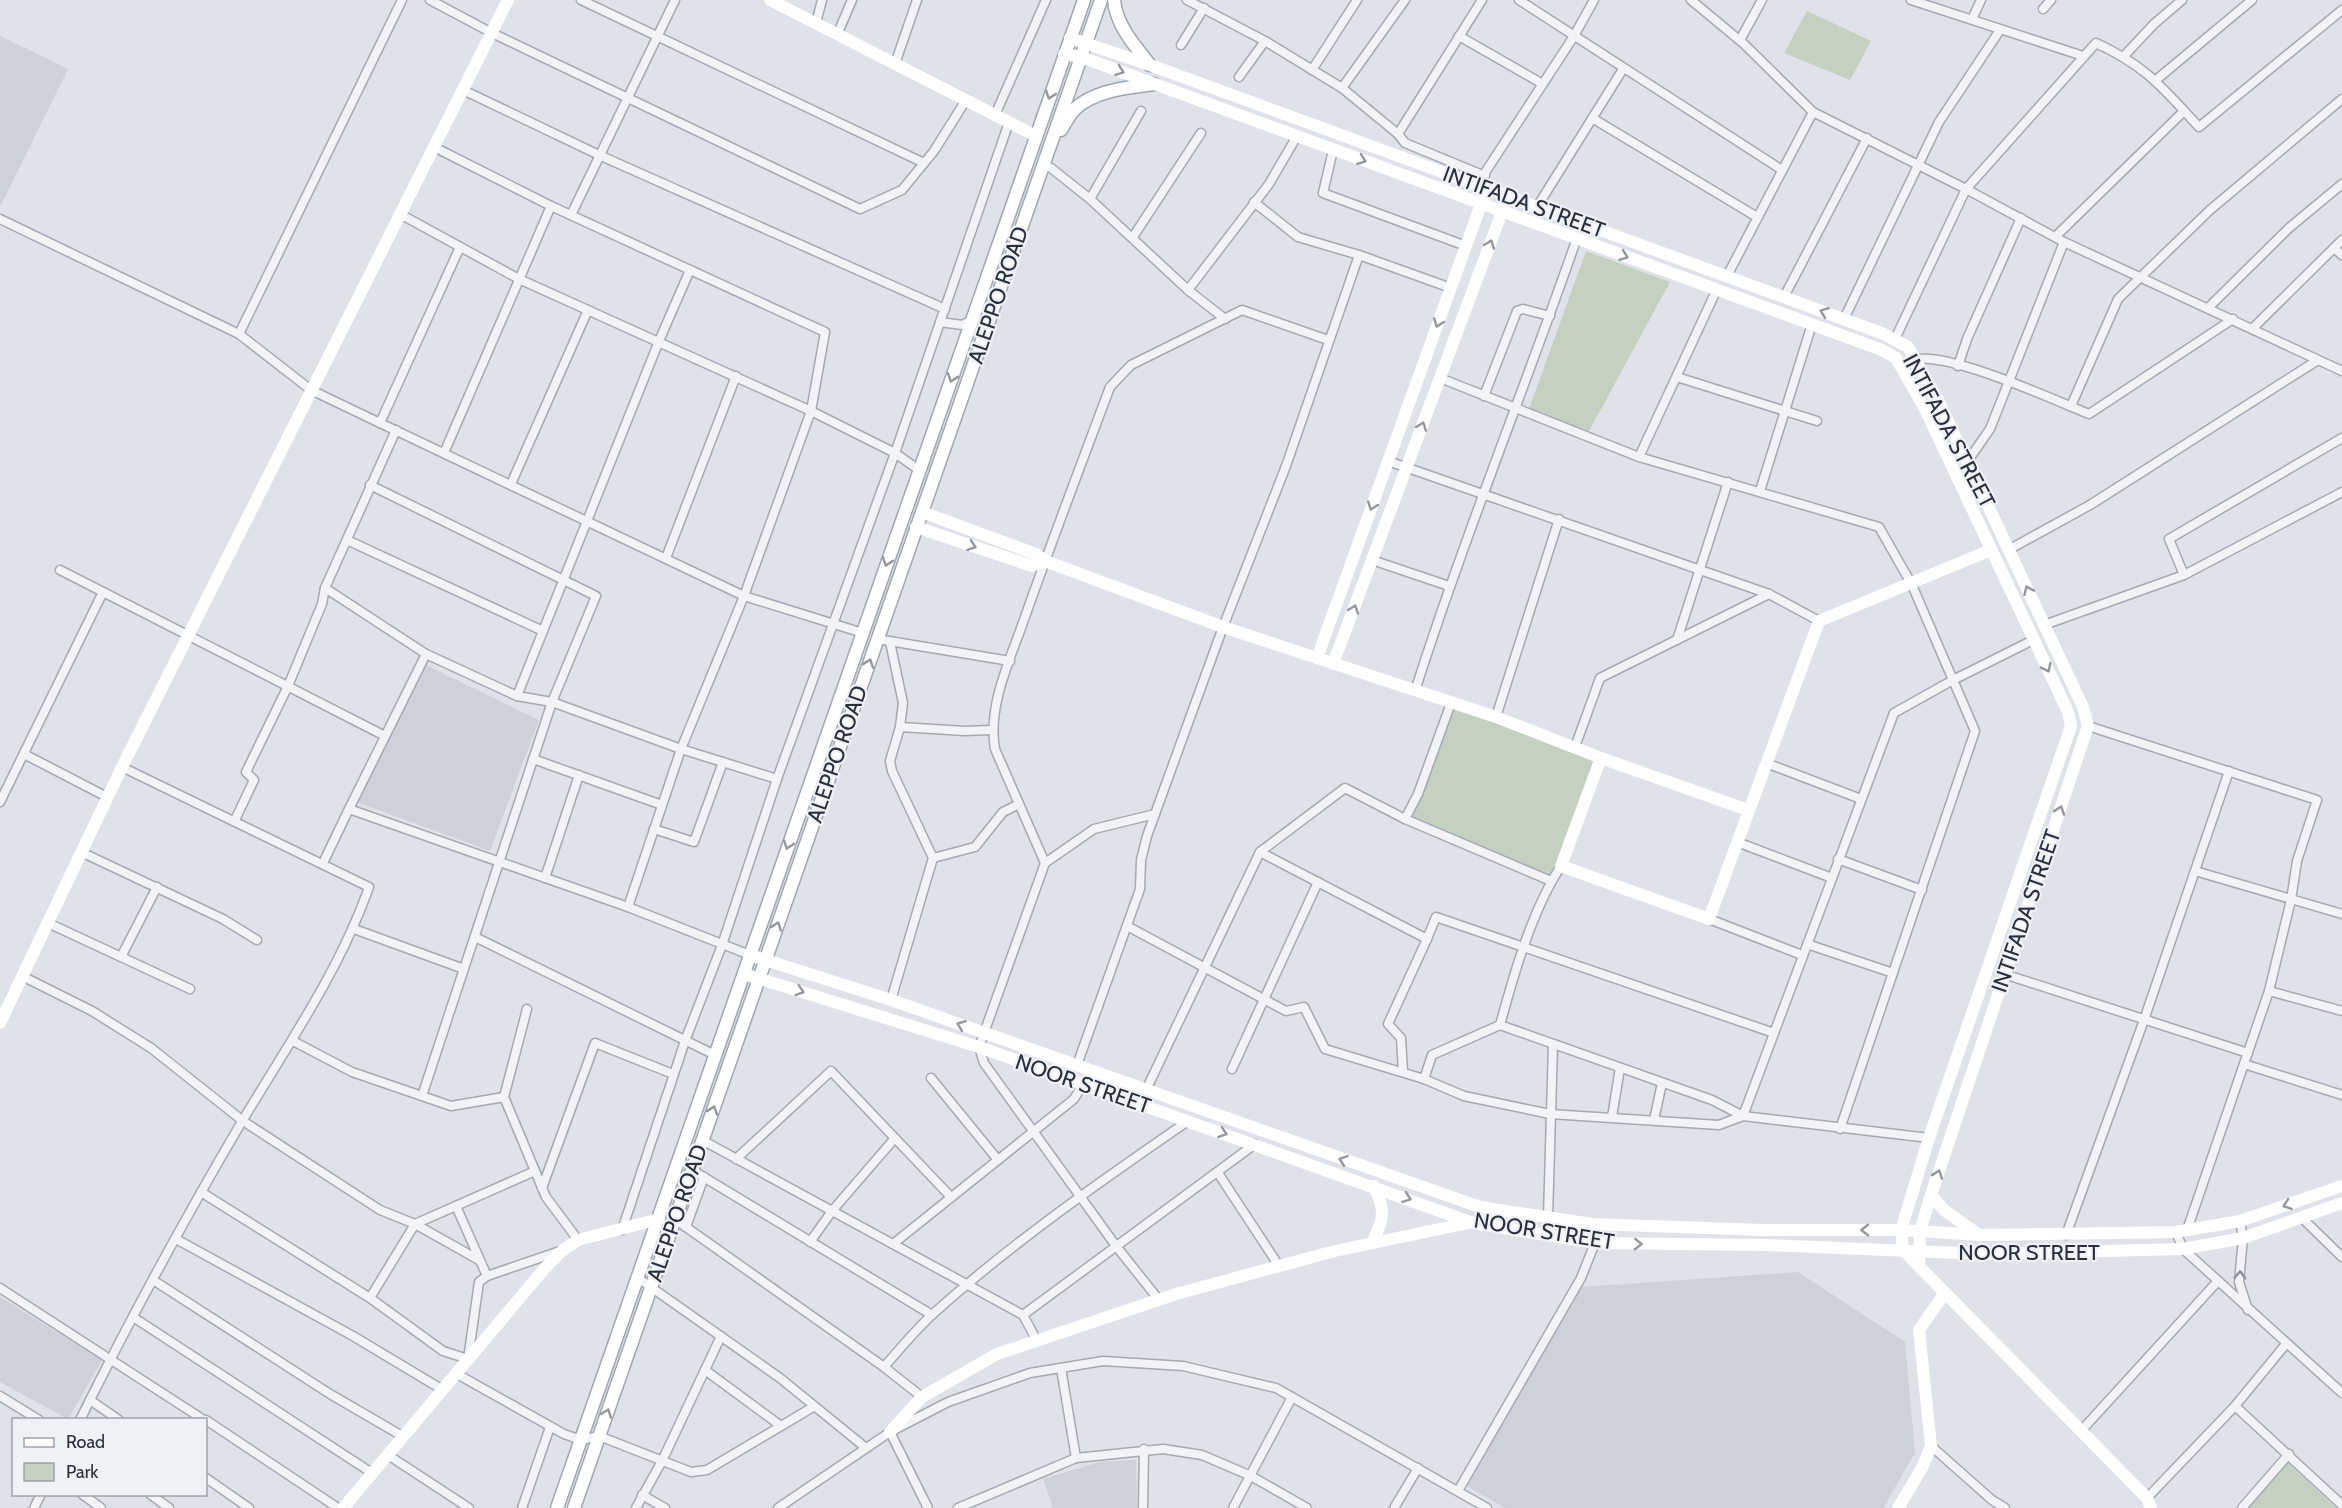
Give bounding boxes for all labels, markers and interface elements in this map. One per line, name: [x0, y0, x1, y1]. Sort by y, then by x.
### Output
one-way arrow: [1114, 64, 1125, 77]
one-way arrow: [1045, 89, 1058, 100]
one-way arrow: [1356, 153, 1367, 166]
street label: INTIFADA STREET: [1439, 160, 1609, 244]
street label: ALEPPO ROAD: [962, 223, 1034, 367]
one-way arrow: [1483, 239, 1495, 250]
one-way arrow: [1618, 248, 1629, 261]
one-way arrow: [1819, 306, 1829, 319]
one-way arrow: [1433, 317, 1446, 328]
street label: INTIFADA STREET: [1897, 349, 2001, 513]
one-way arrow: [946, 372, 959, 383]
one-way arrow: [1415, 422, 1427, 433]
one-way arrow: [1366, 501, 1379, 511]
one-way arrow: [966, 538, 977, 551]
one-way arrow: [882, 556, 895, 567]
one-way arrow: [2023, 585, 2035, 596]
one-way arrow: [1346, 604, 1359, 615]
one-way arrow: [862, 658, 875, 669]
one-way arrow: [2040, 662, 2051, 673]
street label: ALEPPO ROAD: [801, 682, 873, 826]
one-way arrow: [2053, 805, 2066, 816]
street label: INTIFADA STREET: [1985, 826, 2067, 996]
one-way arrow: [783, 839, 796, 850]
one-way arrow: [770, 921, 783, 932]
one-way arrow: [794, 984, 805, 996]
one-way arrow: [956, 1020, 967, 1033]
street label: NOOR STREET: [1012, 1048, 1155, 1120]
one-way arrow: [705, 1105, 718, 1116]
one-way arrow: [1217, 1126, 1228, 1139]
street label: ALEPPO ROAD: [641, 1141, 713, 1285]
one-way arrow: [1338, 1154, 1349, 1167]
one-way arrow: [1930, 1169, 1943, 1180]
one-way arrow: [1401, 1191, 1412, 1204]
one-way arrow: [2282, 1197, 2293, 1210]
street label: NOOR STREET: [1472, 1207, 1616, 1255]
one-way arrow: [1860, 1224, 1869, 1236]
one-way arrow: [1633, 1237, 1642, 1250]
street label: NOOR STREET: [1958, 1239, 2100, 1266]
one-way arrow: [2234, 1270, 2247, 1279]
one-way arrow: [599, 1408, 612, 1419]
legend: [12, 1418, 207, 1496]
text: Road: [66, 1431, 105, 1453]
text: Park: [66, 1461, 99, 1483]

